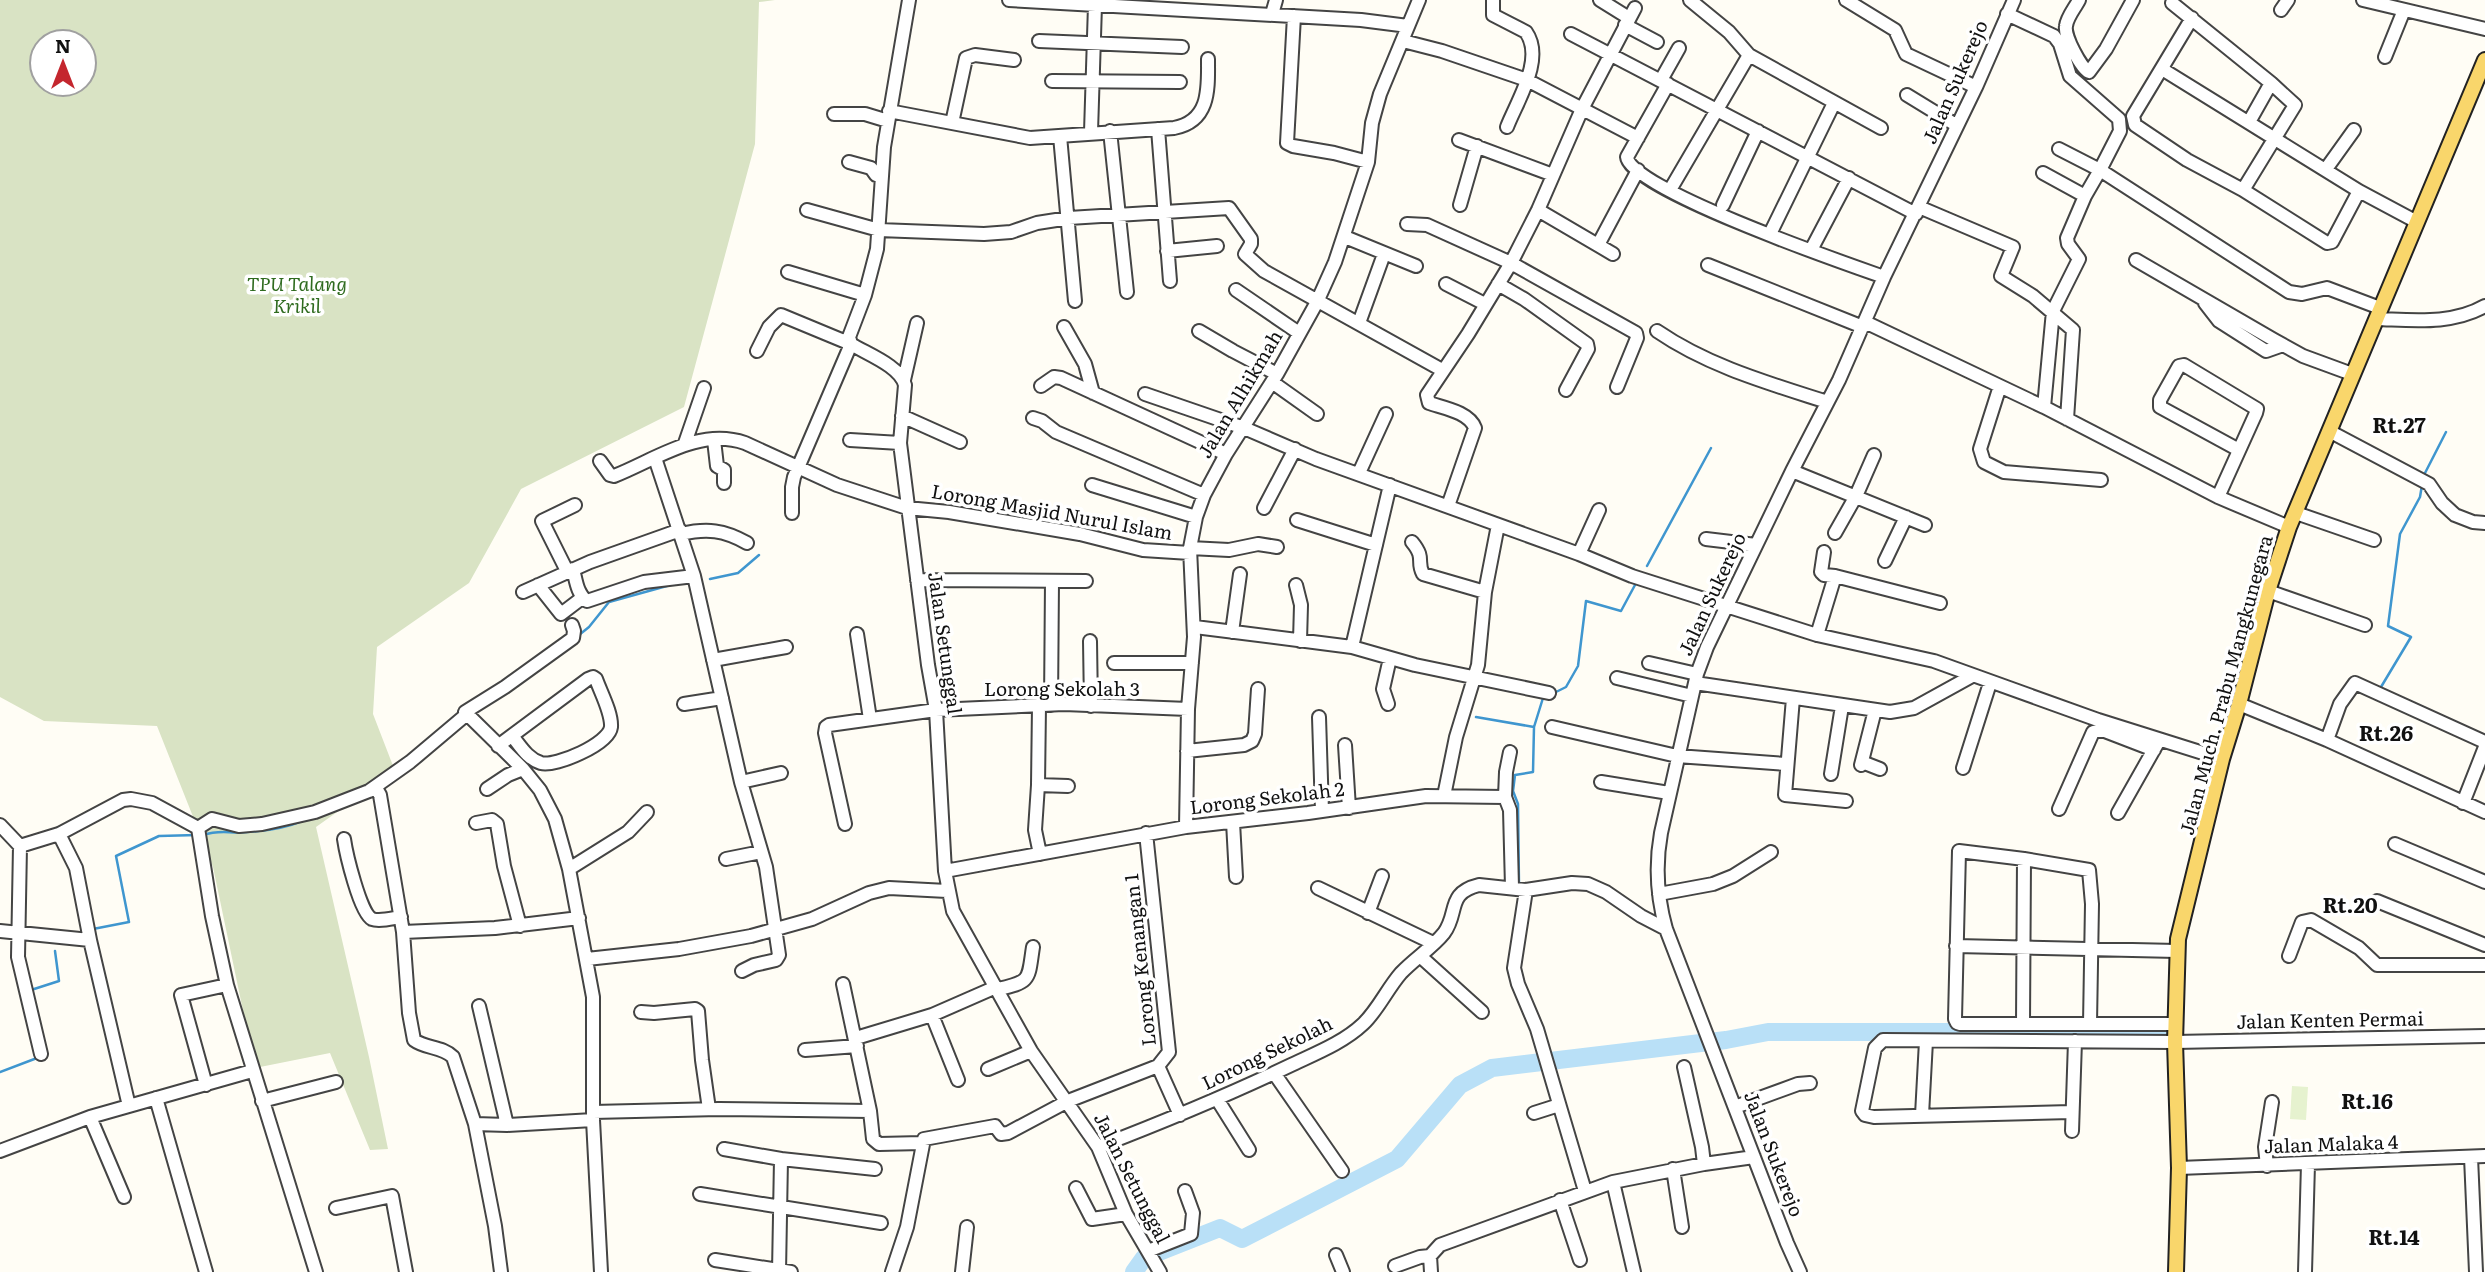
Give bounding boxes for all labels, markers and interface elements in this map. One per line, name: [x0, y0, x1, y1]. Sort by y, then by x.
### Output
street label: Jalan Sukerejo: [1914, 15, 1994, 148]
north arrow: [28, 28, 98, 98]
text: N: [55, 31, 71, 59]
park label: TPU Talang Krikil: [247, 269, 347, 319]
street label: Jalan Alhikmah: [1190, 324, 1288, 463]
district label: Rt.27: [2372, 408, 2426, 439]
street label: Lorong Masjid Nurul Islam: [929, 476, 1175, 546]
street label: Jalan Sukerejo: [1670, 527, 1752, 660]
street label: Jalan Much. Prabu Mangkunegara: [2171, 531, 2279, 838]
street label: Jalan Setunggal: [922, 570, 970, 716]
street label: Lorong Sekolah 3: [984, 674, 1140, 702]
district label: Rt.26: [2359, 716, 2413, 747]
street label: Lorong Sekolah 2: [1188, 774, 1346, 820]
street label: Lorong Kenangan 1: [1116, 872, 1162, 1048]
district label: Rt.20: [2322, 888, 2378, 919]
street label: Jalan Kenten Permai: [2236, 1003, 2424, 1035]
street label: Lorong Sekolah: [1197, 1008, 1337, 1096]
district label: Rt.16: [2341, 1084, 2393, 1115]
street label: Jalan Sukerejo: [1738, 1087, 1812, 1221]
street label: Jalan Setunggal: [1088, 1107, 1178, 1248]
street label: Jalan Malaka 4: [2263, 1127, 2399, 1159]
district label: Rt.14: [2368, 1220, 2420, 1251]

